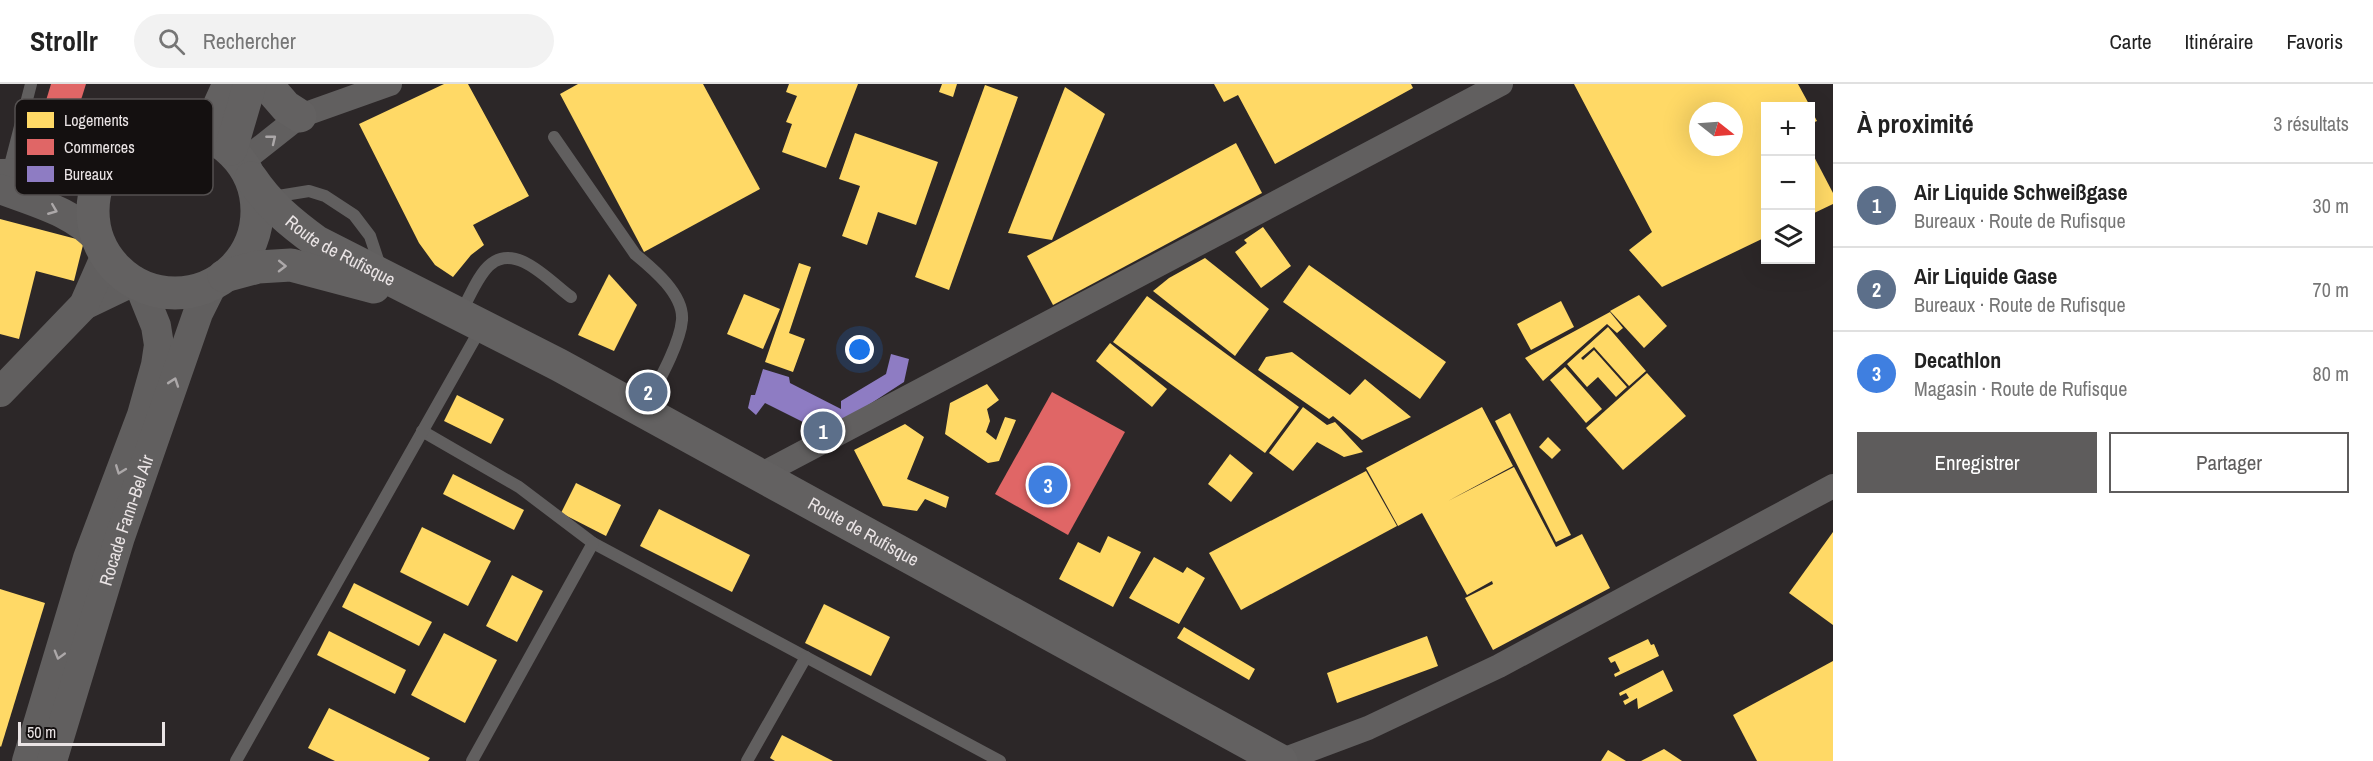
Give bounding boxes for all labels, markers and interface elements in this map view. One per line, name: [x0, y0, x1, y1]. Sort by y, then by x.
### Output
search box: [134, 14, 554, 68]
text: Strollr: [30, 22, 98, 60]
icon: search: [155, 25, 188, 58]
text: Rechercher: [203, 26, 296, 56]
text: Carte: [2109, 27, 2152, 56]
text: Itinéraire: [2185, 27, 2253, 56]
text: Favoris: [2286, 27, 2343, 56]
legend: [15, 99, 213, 195]
north arrow: [1689, 102, 1743, 156]
map controls: [1761, 102, 1815, 264]
button: +: [1761, 102, 1815, 156]
text: À proximité: [1857, 106, 1974, 141]
text: Logements: [64, 109, 129, 131]
text: 3 résultats: [2273, 110, 2349, 137]
text: Commerces: [64, 136, 135, 158]
one-way arrow: [265, 136, 276, 147]
button: −: [1761, 156, 1815, 210]
text: Bureaux: [64, 163, 113, 185]
text: Air Liquide Schweißgase: [1914, 177, 2128, 207]
text: 1: [1872, 192, 1881, 219]
text: 30 m: [2313, 192, 2349, 219]
one-way arrow: [46, 203, 57, 215]
text: Bureaux · Route de Rufisque: [1914, 207, 2126, 234]
street label: Route de Rufisque: [280, 209, 400, 292]
button: layers: [1761, 210, 1815, 264]
one-way arrow: [277, 259, 286, 272]
text: Air Liquide Gase: [1914, 261, 2057, 291]
text: 2: [1872, 276, 1881, 303]
text: 70 m: [2313, 276, 2349, 303]
text: Bureaux · Route de Rufisque: [1914, 291, 2126, 318]
your location: [845, 335, 874, 364]
text: Decathlon: [1914, 345, 2001, 375]
text: 3: [1872, 360, 1881, 387]
text: 80 m: [2313, 360, 2349, 387]
pin: 2: [628, 370, 668, 414]
text: Magasin · Route de Rufisque: [1914, 375, 2127, 402]
one-way arrow: [167, 377, 180, 388]
pin: 1: [804, 408, 842, 454]
button: Enregistrer: [1857, 432, 2097, 493]
button: Partager: [2109, 432, 2349, 493]
street label: Rocade Fann-Bel Air: [93, 451, 160, 589]
pin: 3: [1028, 462, 1068, 508]
one-way arrow: [115, 464, 127, 475]
street label: Route de Rufisque: [804, 491, 924, 572]
one-way arrow: [54, 649, 66, 660]
scale bar: [18, 719, 165, 746]
text: 50 m: [27, 721, 56, 743]

